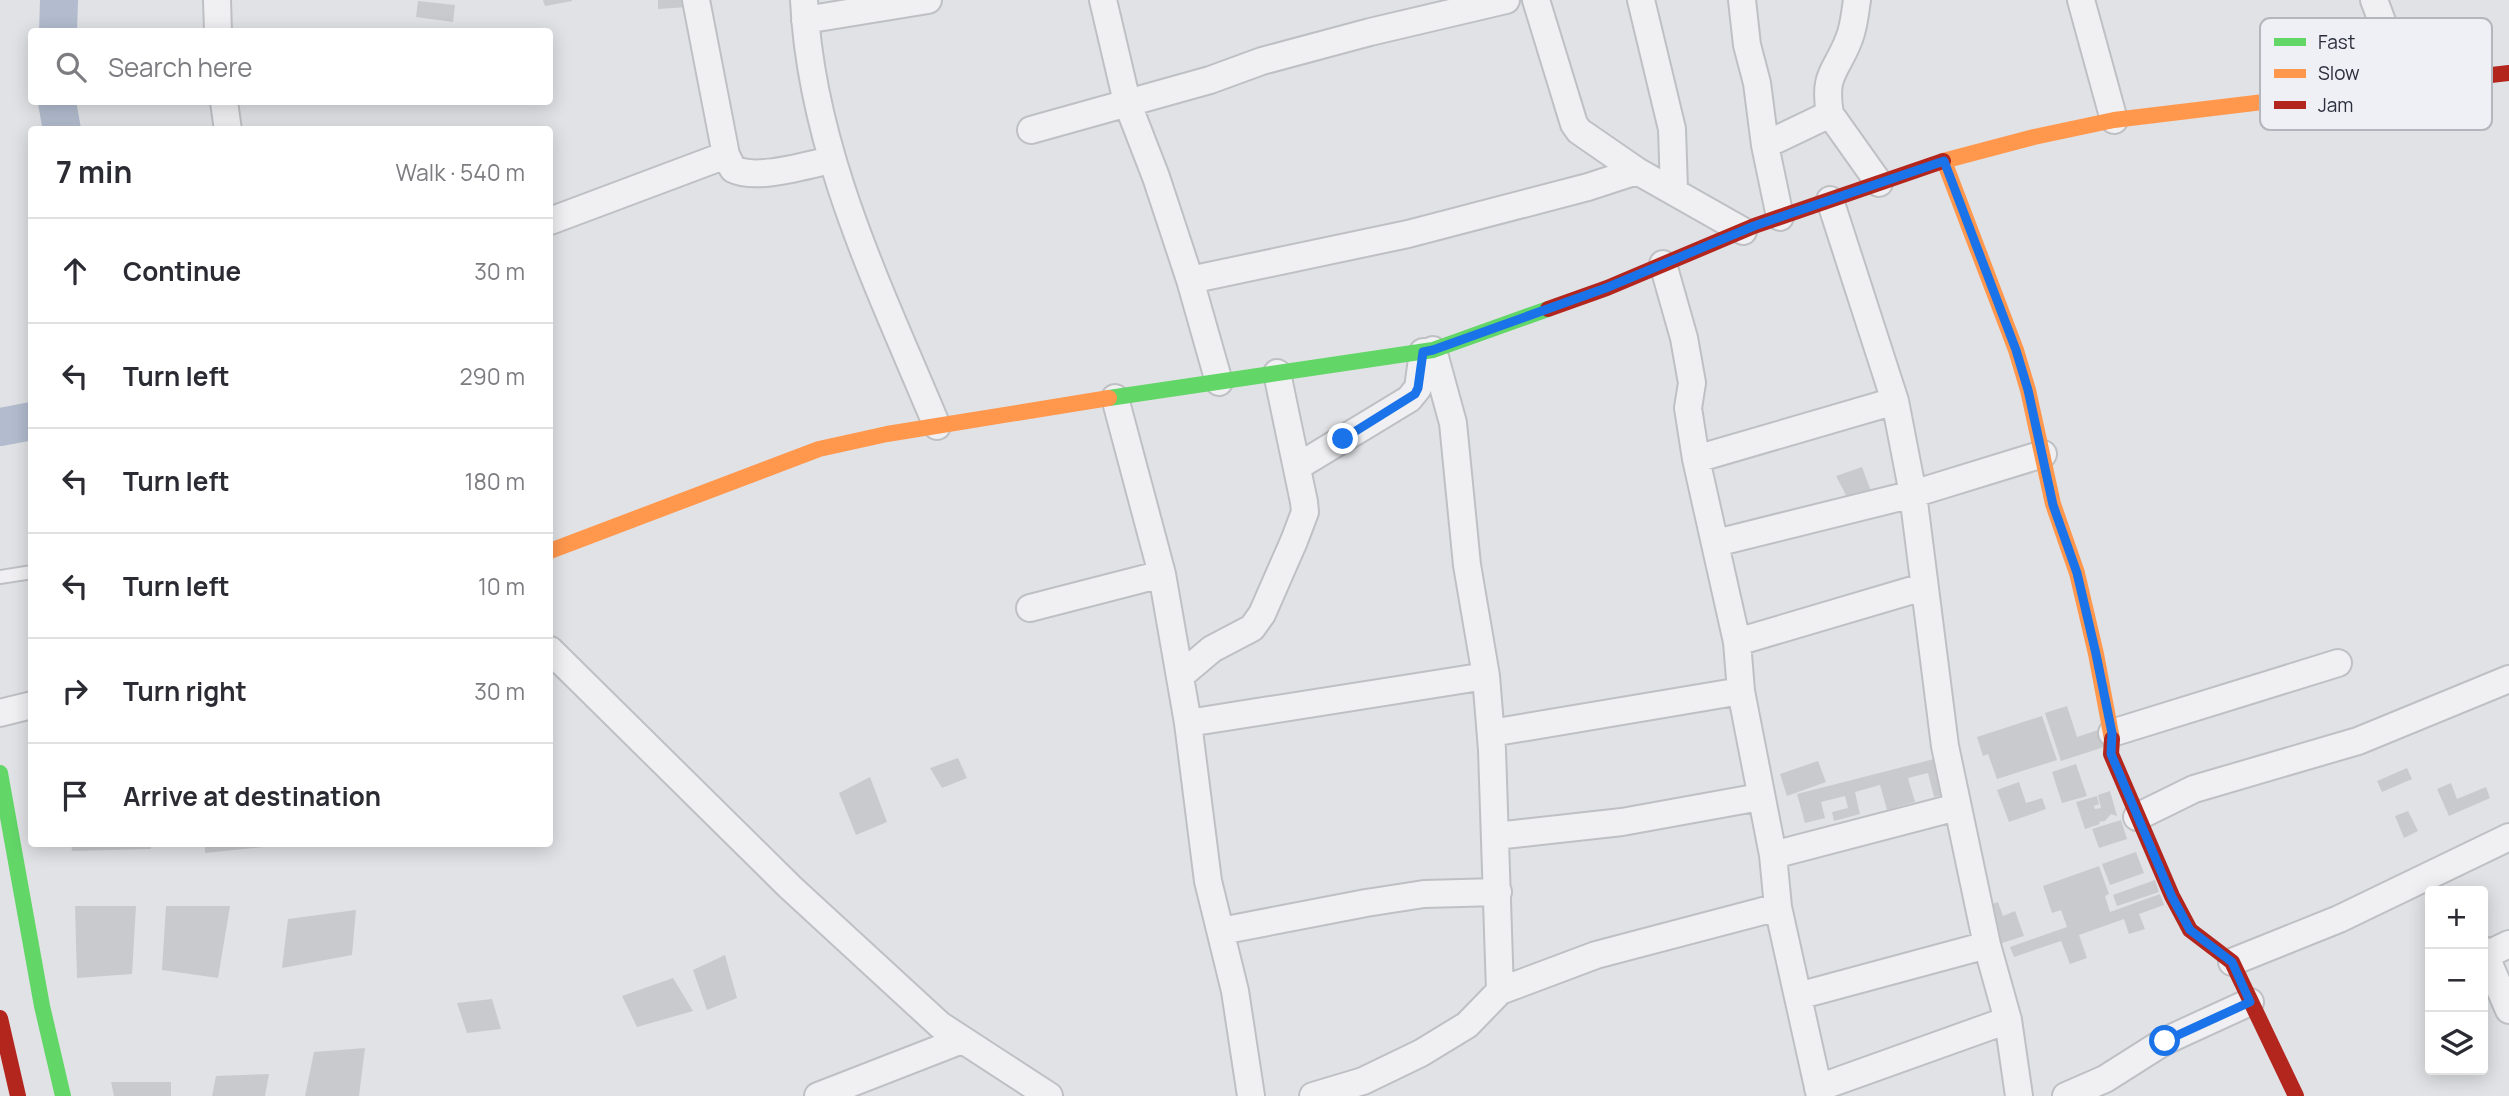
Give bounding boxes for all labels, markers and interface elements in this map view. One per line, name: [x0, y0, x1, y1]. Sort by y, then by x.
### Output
legend: [2260, 18, 2492, 130]
search box: [28, 28, 553, 105]
text: Fast: [2318, 29, 2355, 55]
icon: search: [52, 48, 90, 86]
text: Search here: [108, 49, 253, 85]
text: Slow: [2318, 60, 2360, 86]
text: Jam: [2318, 92, 2353, 118]
text: 7 min: [56, 151, 132, 192]
text: Walk · 540 m: [396, 156, 525, 188]
icon: ahead: [56, 252, 94, 290]
text: Continue: [123, 253, 241, 289]
text: 30 m: [474, 255, 525, 287]
icon: left: [56, 357, 94, 395]
text: Turn left: [123, 358, 230, 394]
text: 290 m: [459, 360, 525, 392]
route end: [1327, 423, 1358, 454]
icon: left: [56, 462, 94, 500]
text: Turn left: [123, 463, 230, 499]
text: 180 m: [465, 465, 525, 497]
icon: left: [56, 567, 94, 605]
text: Turn left: [123, 568, 230, 604]
text: 10 m: [478, 570, 525, 602]
icon: right: [56, 672, 94, 710]
text: Turn right: [123, 673, 247, 709]
text: 30 m: [474, 675, 525, 707]
icon: arrive: [56, 777, 94, 815]
text: Arrive at destination: [123, 778, 381, 814]
map controls: [2425, 886, 2488, 1075]
button: +: [2425, 886, 2488, 949]
button: −: [2425, 949, 2488, 1012]
button: layers: [2425, 1012, 2488, 1075]
route start: [2149, 1025, 2180, 1056]

